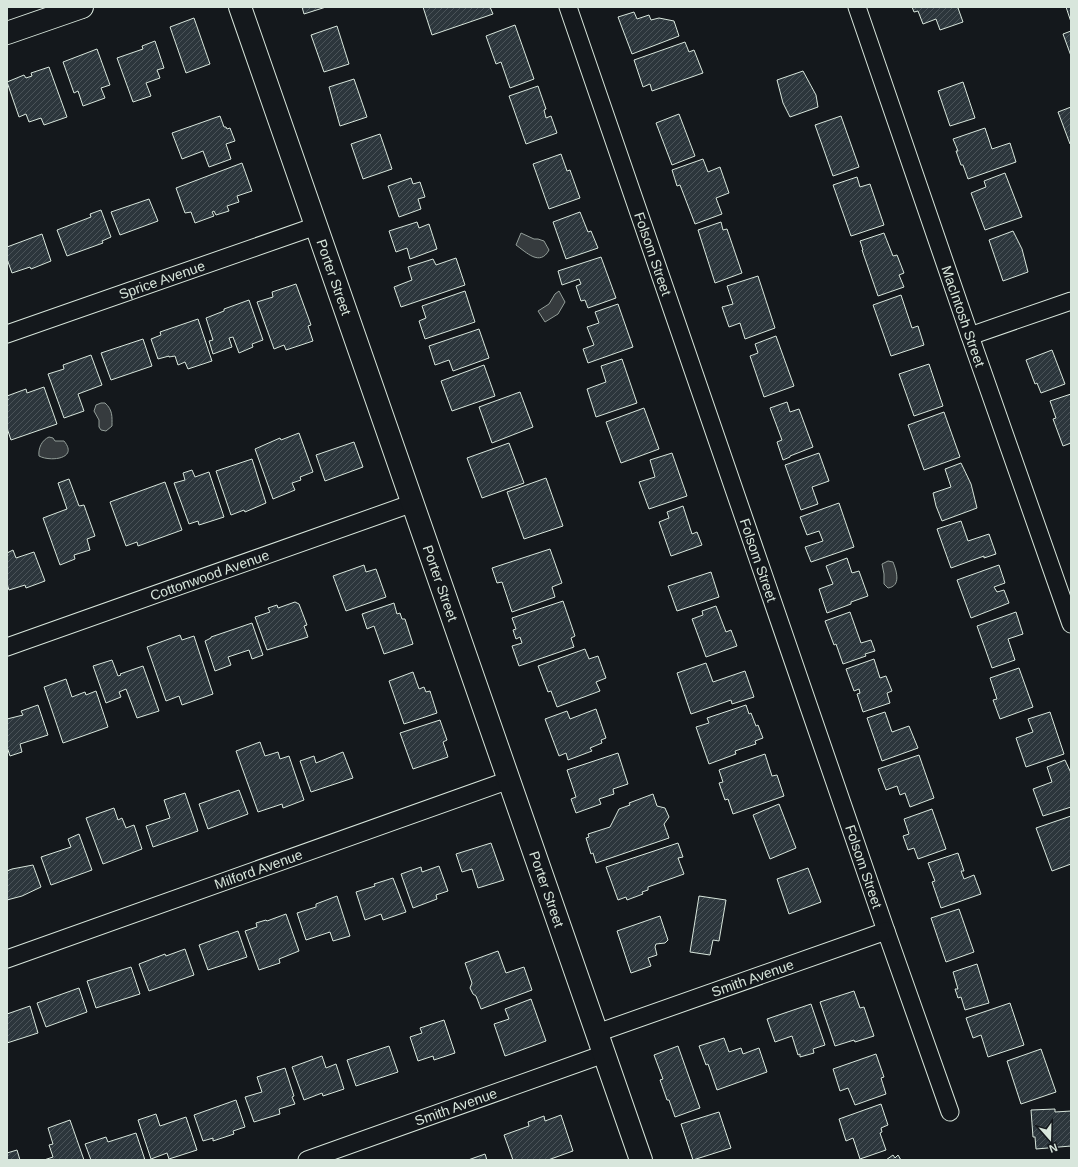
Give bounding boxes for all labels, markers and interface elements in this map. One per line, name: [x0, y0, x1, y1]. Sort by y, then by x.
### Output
street label: Folsom Street: [631, 210, 675, 298]
street label: Porter Street: [313, 237, 355, 317]
street label: Sprice Avenue: [117, 257, 207, 302]
street label: MacIntosh Street: [938, 264, 988, 369]
street label: Folsom Street: [737, 516, 780, 604]
street label: Porter Street: [420, 543, 461, 623]
street label: Cottonwood Avenue: [148, 547, 272, 604]
street label: Folsom Street: [842, 823, 886, 910]
street label: Milford Avenue: [212, 846, 305, 892]
street label: Porter Street: [526, 849, 567, 929]
street label: Smith Avenue: [709, 956, 796, 1000]
street label: Smith Avenue: [413, 1085, 499, 1129]
north arrow: [1030, 1119, 1070, 1159]
text: N: [1048, 1141, 1059, 1155]

